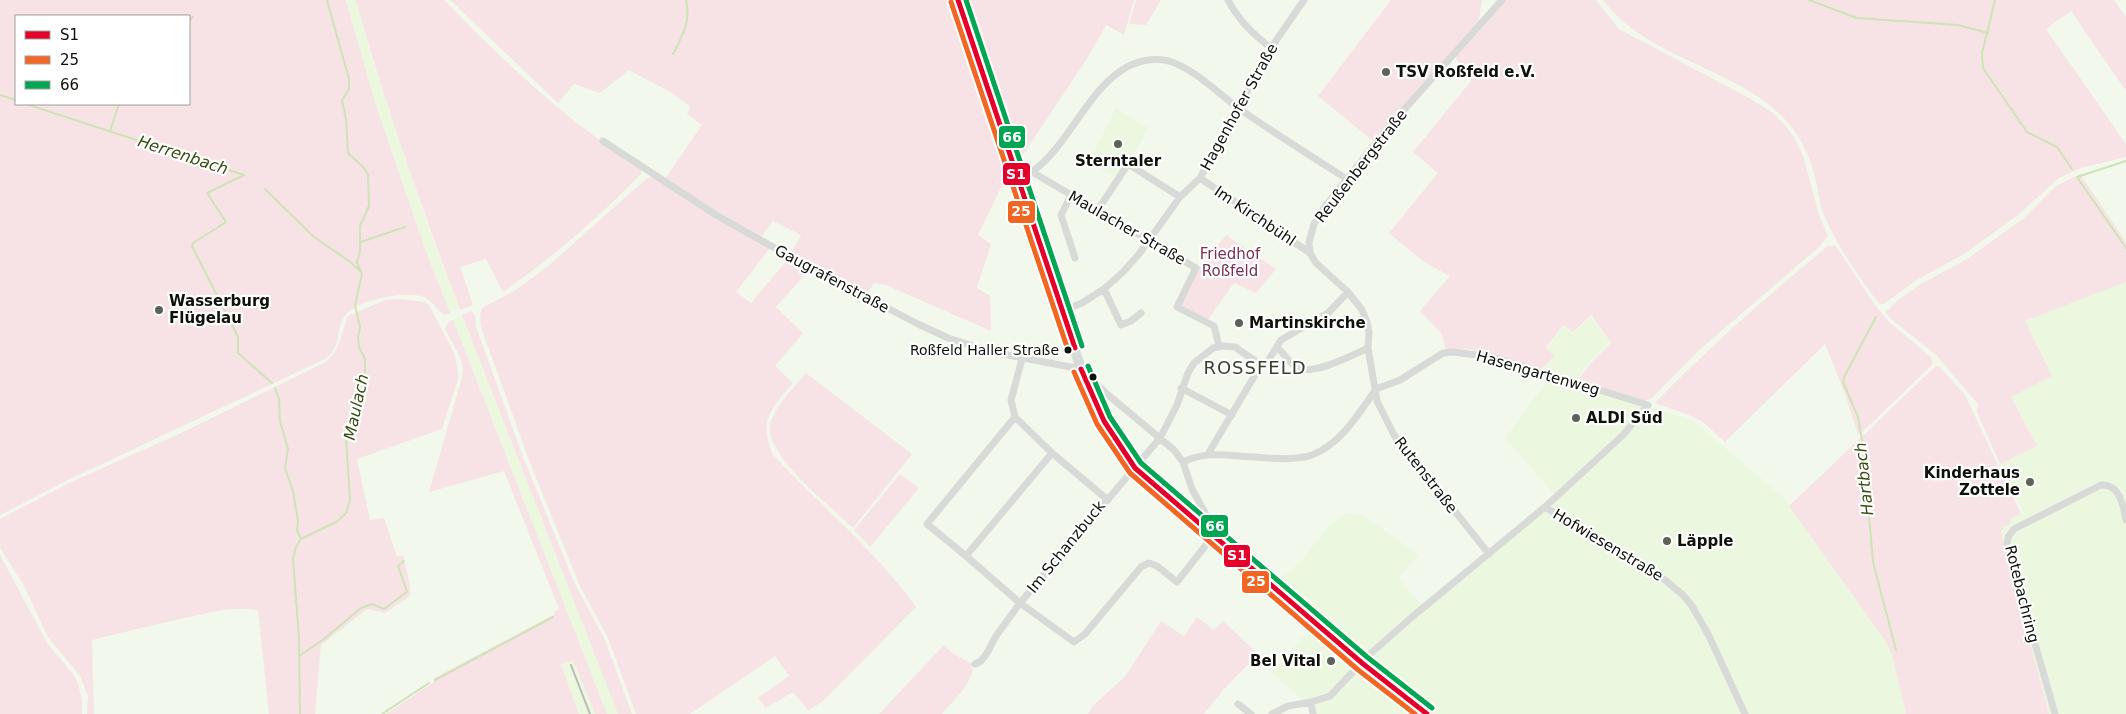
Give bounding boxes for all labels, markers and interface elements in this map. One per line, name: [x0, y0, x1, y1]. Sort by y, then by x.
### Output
legend: [15, 15, 190, 105]
text: S1: [60, 26, 79, 44]
street label: Hagenhofer Straße: [1197, 40, 1281, 174]
text: 25: [60, 51, 79, 69]
place label: TSV Roßfeld e.V.: [1396, 63, 1536, 81]
marker: TSV Roßfeld e.V.: [1380, 66, 1392, 78]
text: 66: [60, 76, 79, 94]
street label: Reußenbergstraße: [1311, 106, 1411, 226]
line badge: 66: [998, 125, 1026, 149]
text: 66: [1002, 129, 1022, 145]
water label: Herrenbach: [135, 131, 231, 179]
marker: Sterntaler: [1112, 138, 1124, 150]
place label: Sterntaler: [1075, 152, 1162, 170]
line badge: S1: [1002, 162, 1031, 186]
text: S1: [1006, 166, 1026, 182]
street label: Im Kirchbühl: [1211, 182, 1299, 250]
street label: Maulacher Straße: [1065, 187, 1189, 269]
line badge: 25: [1007, 200, 1036, 224]
text: 25: [1011, 203, 1031, 219]
street label: Gaugrafenstraße: [772, 241, 892, 317]
park label: Friedhof Roßfeld: [1200, 245, 1261, 280]
place label: Wasserburg Flügelau: [169, 292, 270, 327]
marker: Wasserburg Flügelau: [153, 304, 165, 316]
place label: Martinskirche: [1249, 314, 1366, 332]
marker: Martinskirche: [1233, 317, 1245, 329]
place label: Roßfeld Haller Straße: [910, 342, 1059, 358]
marker: Roßfeld Haller Straße: [1063, 345, 1073, 355]
street label: Hasengartenweg: [1474, 347, 1602, 399]
district label: ROSSFELD: [1203, 357, 1307, 378]
water label: Maulach: [340, 372, 372, 442]
unlabelled marker: [1088, 372, 1098, 382]
place label: ALDI Süd: [1586, 409, 1663, 427]
marker: ALDI Süd: [1570, 412, 1582, 424]
street label: Rutenstraße: [1391, 433, 1461, 517]
water label: Hartbach: [1851, 441, 1877, 517]
place label: Kinderhaus Zottele: [1924, 464, 2020, 499]
marker: Kinderhaus Zottele: [2024, 476, 2036, 488]
street label: Im Schanzbuck: [1023, 497, 1109, 597]
street label: Hofwiesenstraße: [1550, 505, 1666, 585]
line badge: 66: [1200, 514, 1229, 538]
text: 66: [1205, 518, 1225, 534]
place label: Läpple: [1677, 532, 1733, 550]
marker: Läpple: [1661, 535, 1673, 547]
street label: Rotebachring: [2001, 543, 2043, 645]
line badge: S1: [1223, 544, 1251, 568]
text: S1: [1227, 547, 1247, 563]
line badge: 25: [1241, 570, 1270, 594]
text: 25: [1246, 573, 1266, 589]
place label: Bel Vital: [1250, 652, 1321, 670]
marker: Bel Vital: [1325, 655, 1337, 667]

